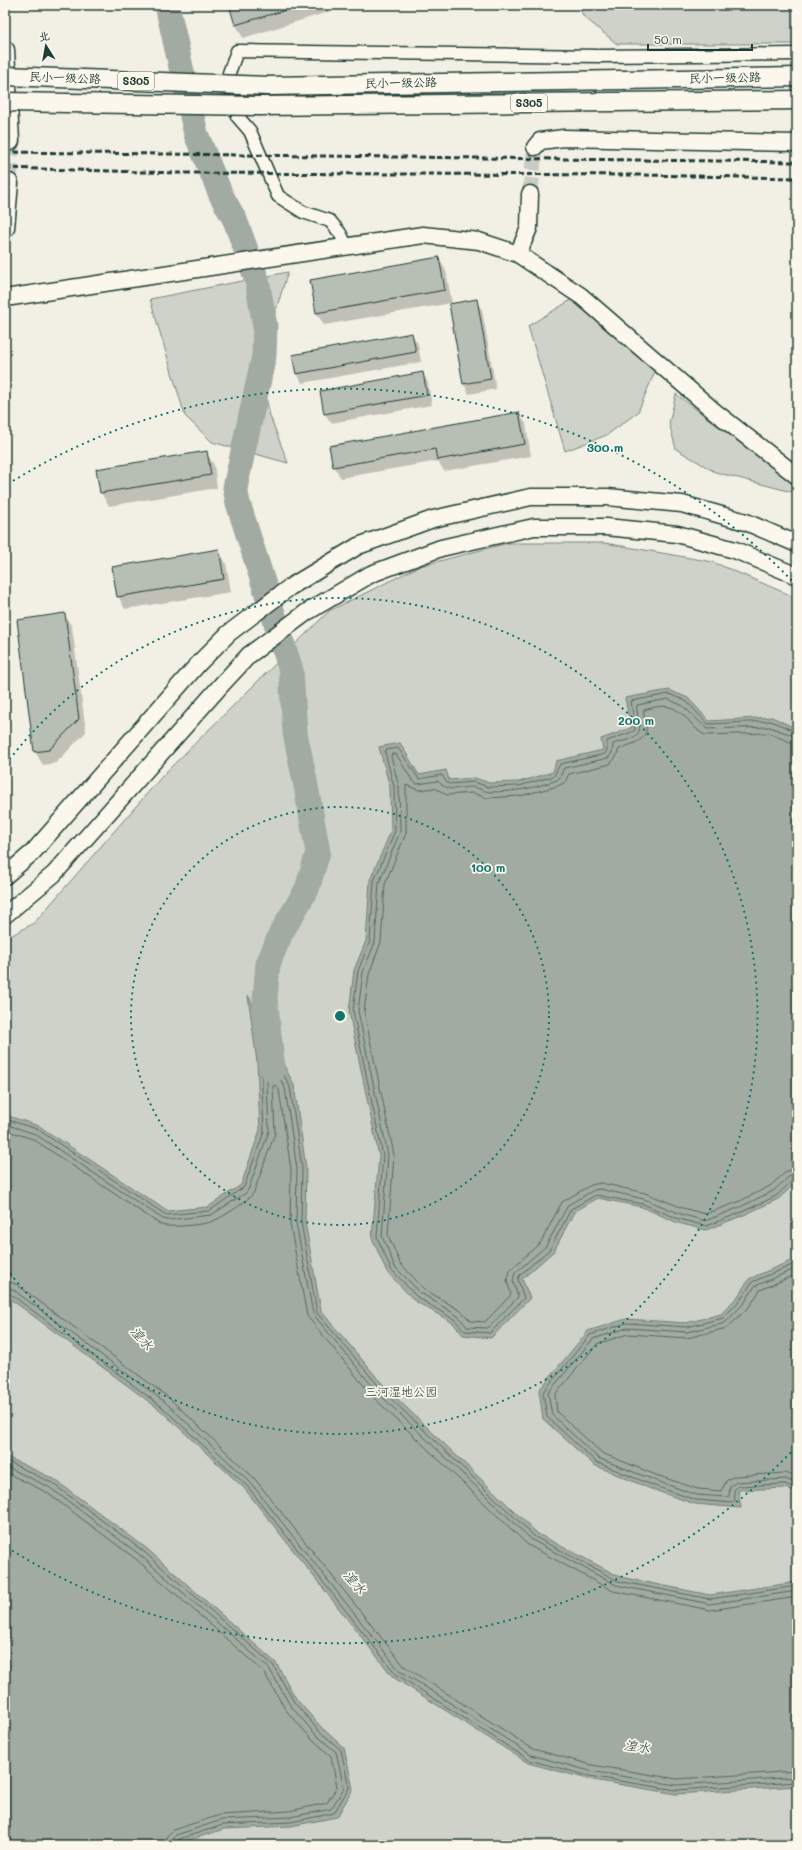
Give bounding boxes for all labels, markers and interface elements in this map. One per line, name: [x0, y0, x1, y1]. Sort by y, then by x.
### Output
north arrow: [26, 26, 66, 66]
scale bar: [648, 26, 752, 52]
text: 北: [37, 27, 51, 44]
text: 50 m: [654, 31, 682, 47]
street label: 民小一级公路: [29, 68, 101, 86]
street label: 民小一级公路: [689, 68, 761, 86]
road number: S305: [118, 72, 154, 90]
street label: 民小一级公路: [365, 73, 437, 91]
road number: S305: [511, 94, 547, 112]
text: 300 m: [587, 439, 623, 455]
text: 200 m: [618, 712, 654, 728]
text: 100 m: [471, 859, 505, 875]
centre of rings: [333, 1009, 347, 1023]
water label: 湟水: [127, 1322, 158, 1354]
park label: 三河湿地公园: [365, 1383, 437, 1399]
water label: 湟水: [340, 1566, 371, 1598]
water label: 湟水: [623, 1735, 652, 1756]

